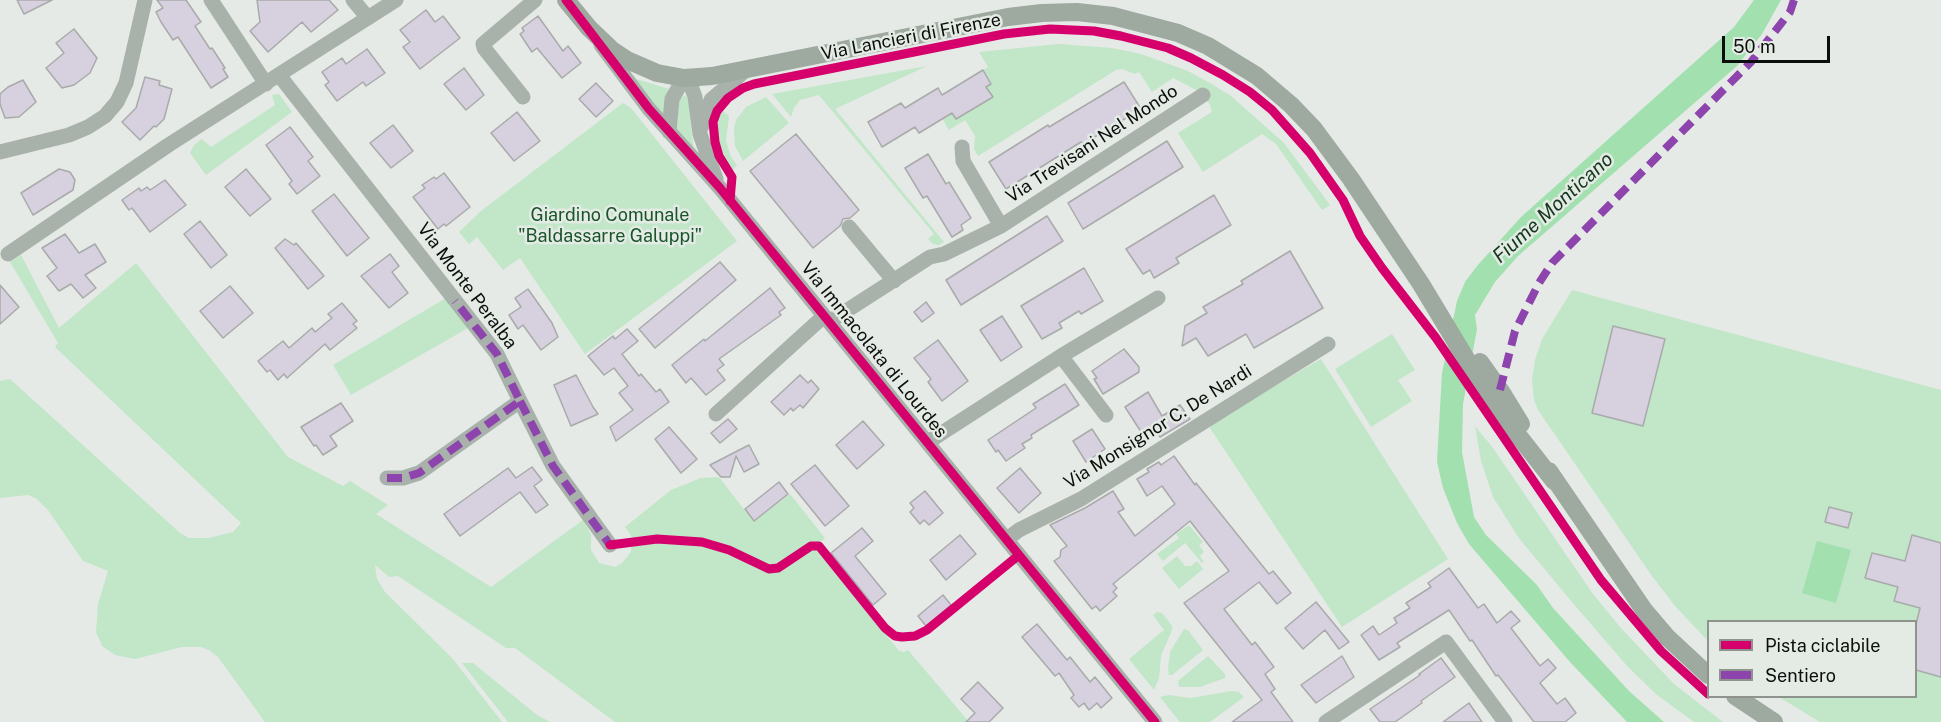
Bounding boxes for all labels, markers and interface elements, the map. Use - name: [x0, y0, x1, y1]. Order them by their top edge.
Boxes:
- street label: Via Lancieri di Firenze: [819, 9, 1003, 65]
- scale bar: [1725, 24, 1833, 62]
- text: 50 m: [1733, 36, 1776, 57]
- street label: Via Trevisani Nel Mondo: [1002, 80, 1182, 208]
- water label: Fiume Monticano: [1488, 148, 1618, 268]
- park label: Giardino Comunale "Baldassarre Galuppi": [518, 204, 702, 246]
- street label: Via Monte Peralba: [413, 219, 521, 353]
- street label: Via Immacolata di Lourdes: [796, 258, 952, 442]
- street label: Via Monsignor C. De Nardi: [1060, 360, 1256, 494]
- legend: [1707, 620, 1917, 698]
- text: Pista ciclabile: [1765, 635, 1880, 656]
- text: Sentiero: [1765, 665, 1836, 686]

